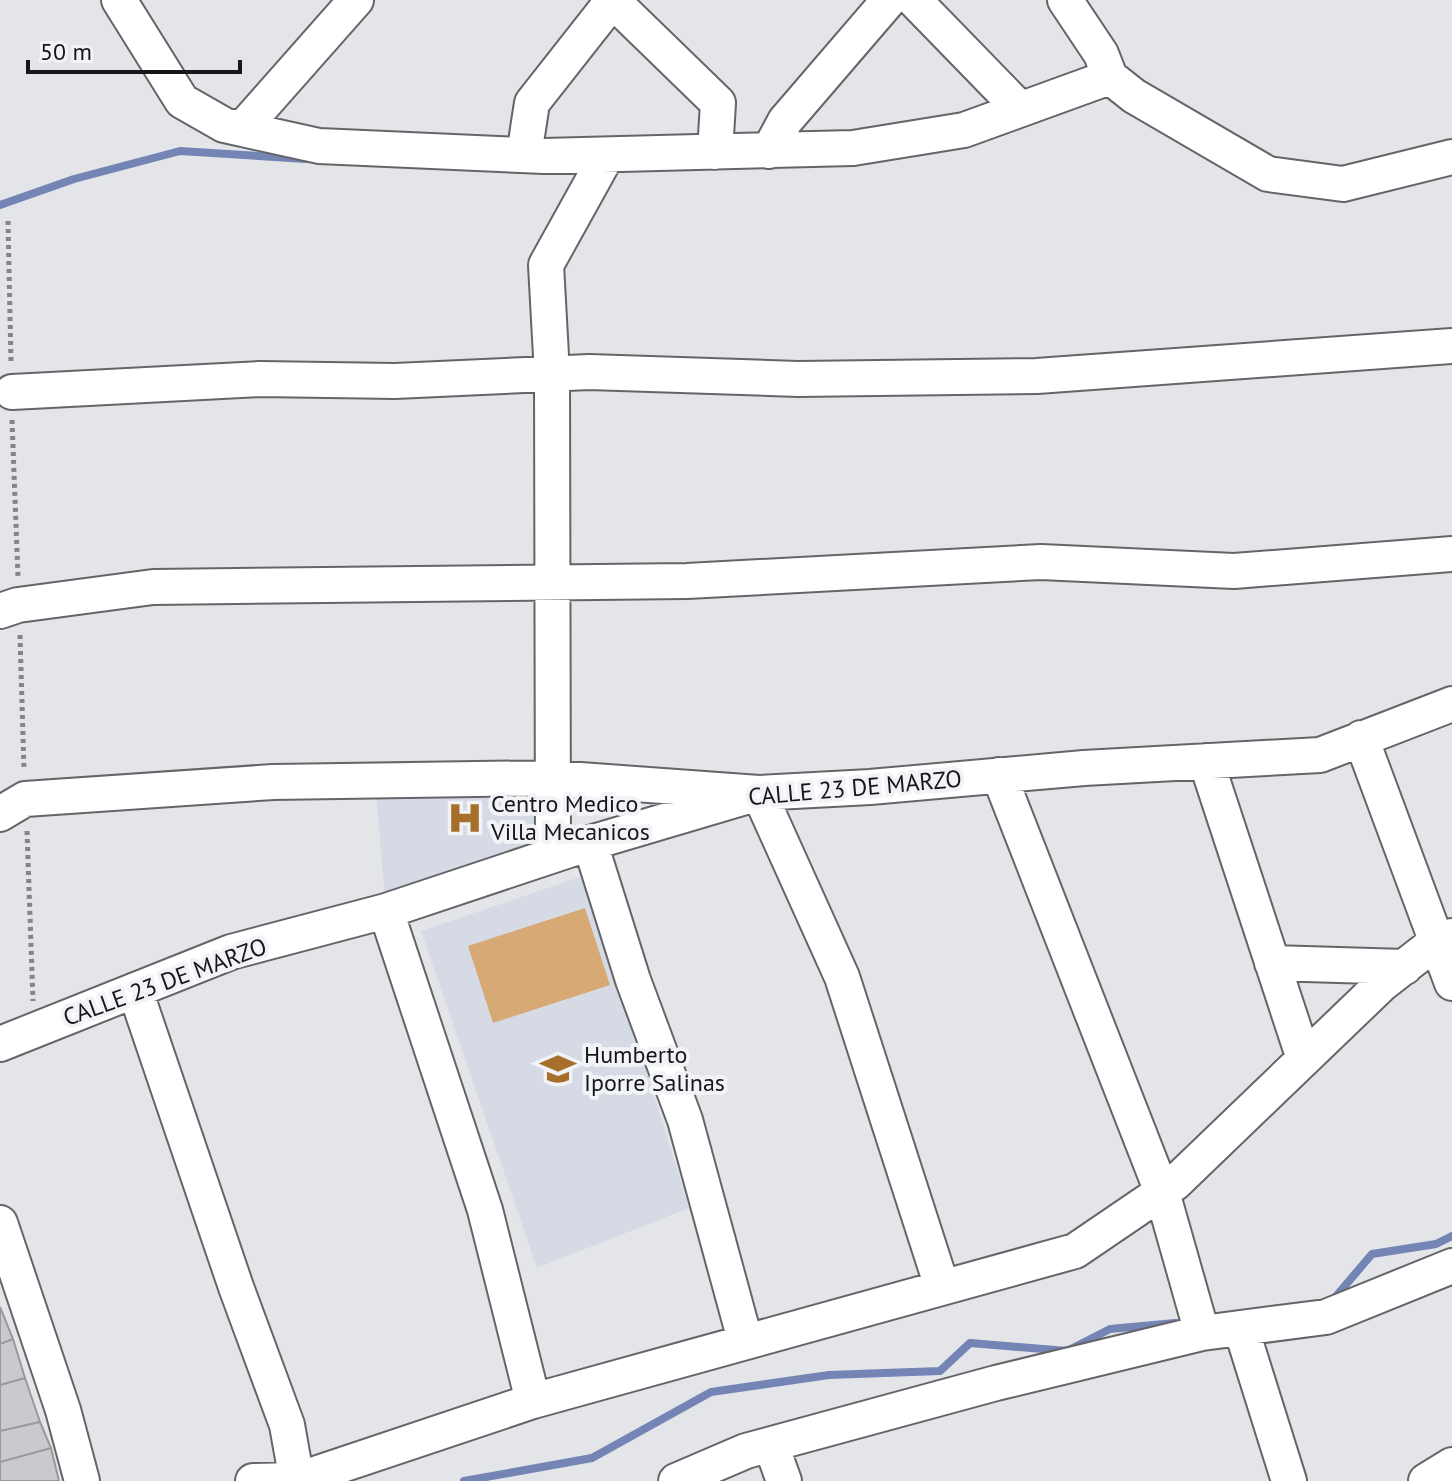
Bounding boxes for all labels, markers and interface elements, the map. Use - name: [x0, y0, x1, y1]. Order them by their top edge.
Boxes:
- scale bar: [28, 24, 240, 74]
- text: 50 m: [40, 36, 92, 67]
- street label: CALLE 23 DE MARZO: [747, 763, 963, 812]
- place label: Centro Medico Villa Mecanicos: [490, 788, 650, 847]
- hospital icon: Centro Medico Villa Mecanicos: [446, 799, 484, 837]
- street label: CALLE 23 DE MARZO: [59, 930, 271, 1033]
- place label: Humberto Iporre Salinas: [584, 1039, 725, 1098]
- school or university icon: Humberto Iporre Salinas: [539, 1050, 577, 1088]

